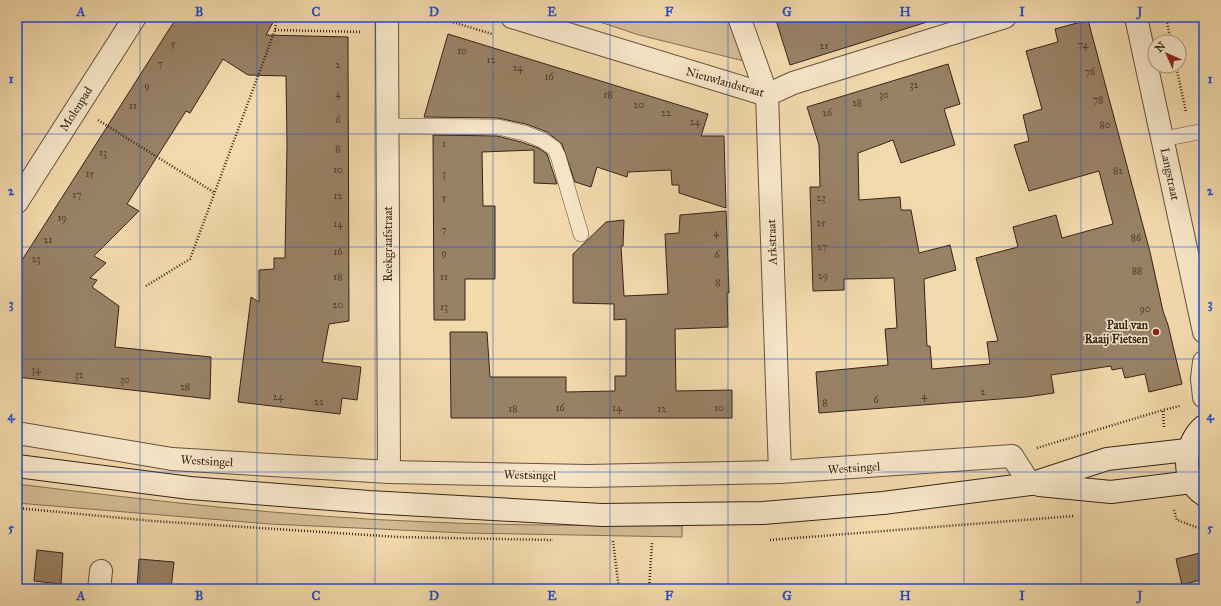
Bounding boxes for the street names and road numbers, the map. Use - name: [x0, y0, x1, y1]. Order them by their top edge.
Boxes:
- street label: Nieuwlandstraat: [684, 64, 767, 100]
- street label: Molenpad: [57, 84, 95, 134]
- street label: Langstraat: [1157, 146, 1183, 203]
- street label: Reekgraafstraat: [381, 205, 396, 282]
- street label: Arkstraat: [764, 218, 780, 266]
- street label: Westsingel: [180, 453, 234, 470]
- street label: Westsingel: [827, 459, 882, 478]
- street label: Westsingel: [504, 468, 557, 483]

